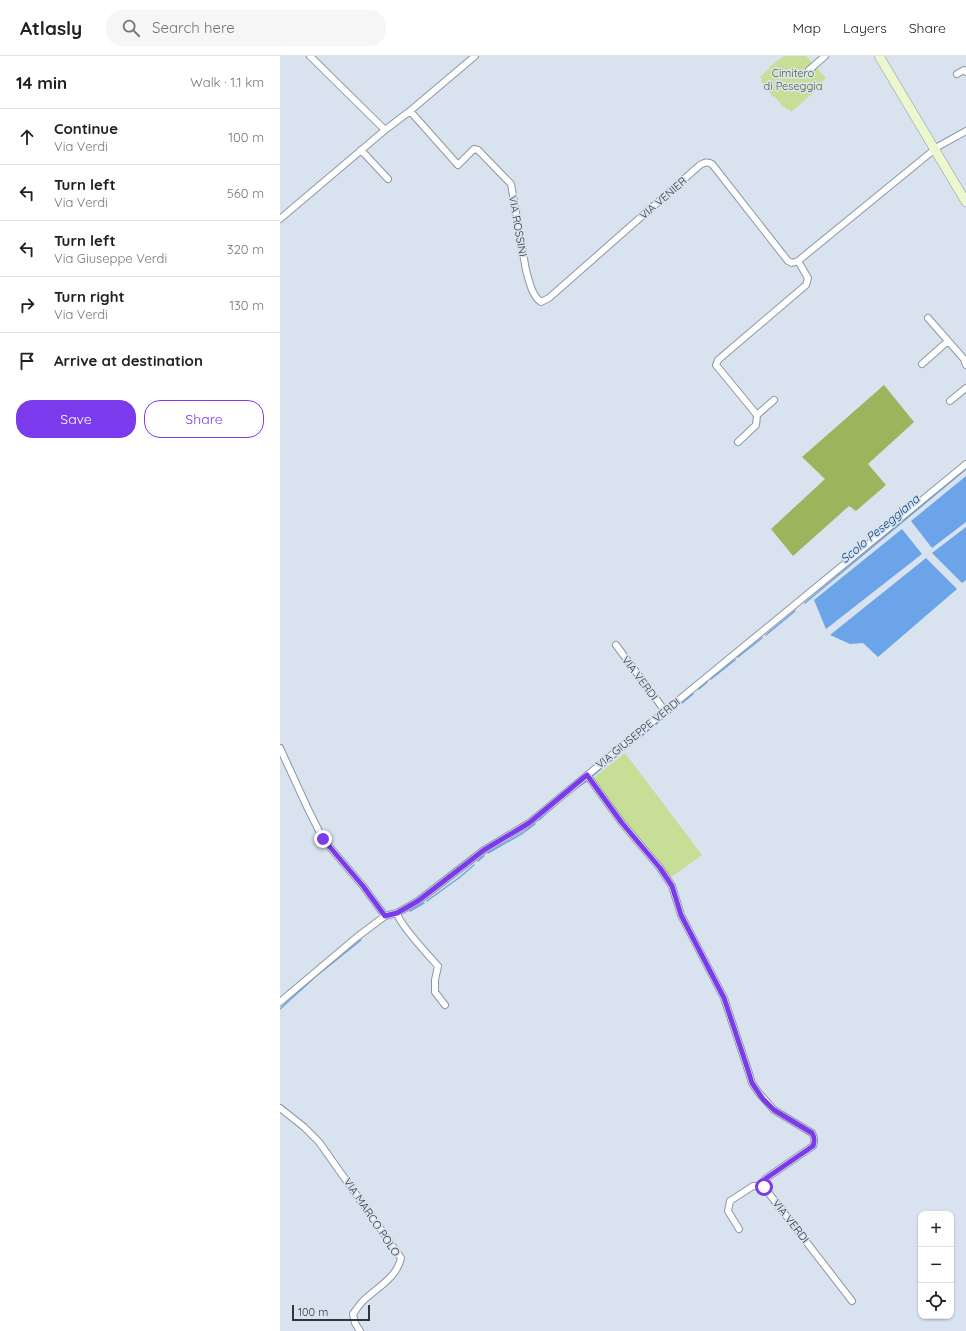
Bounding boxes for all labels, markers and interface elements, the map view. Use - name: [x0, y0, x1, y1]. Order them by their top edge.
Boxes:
- search box: [106, 10, 386, 46]
- text: Atlasly: [20, 16, 82, 40]
- icon: search: [120, 17, 142, 39]
- text: Search here: [152, 18, 235, 37]
- text: Map: [792, 19, 821, 37]
- text: Layers: [843, 19, 887, 37]
- text: Share: [909, 19, 946, 37]
- park label: Cimitero di Peseggia: [764, 66, 822, 93]
- text: 14 min: [16, 72, 67, 93]
- text: Walk · 1.1 km: [190, 74, 264, 90]
- text: Continue: [54, 119, 118, 138]
- icon: ahead: [16, 126, 38, 148]
- text: 100 m: [228, 129, 264, 145]
- text: Via Verdi: [54, 138, 108, 154]
- street label: VIA VENIER: [636, 174, 690, 222]
- text: Turn left: [54, 175, 116, 194]
- icon: left: [16, 182, 38, 204]
- text: 560 m: [227, 185, 264, 201]
- text: Via Verdi: [54, 194, 108, 210]
- street label: VIA ROSSINI: [506, 194, 530, 258]
- text: Turn left: [54, 231, 116, 250]
- icon: left: [16, 238, 38, 260]
- text: 320 m: [227, 241, 264, 257]
- text: Via Giuseppe Verdi: [54, 250, 167, 266]
- text: Turn right: [54, 287, 125, 306]
- icon: right: [16, 294, 38, 316]
- text: 130 m: [229, 297, 264, 313]
- text: Via Verdi: [54, 306, 108, 322]
- icon: arrive: [16, 350, 38, 372]
- text: Arrive at destination: [54, 351, 203, 370]
- button: Save: [16, 400, 136, 438]
- button: Share: [144, 400, 264, 438]
- water label: Scolo Peseggiana: [837, 491, 923, 566]
- street label: VIA VERDI: [619, 653, 661, 703]
- street label: VIA GIUSEPPE VERDI: [593, 695, 683, 771]
- route end: [314, 830, 332, 848]
- street label: VIA MARCO POLO: [341, 1175, 403, 1259]
- route start: [755, 1178, 773, 1196]
- street label: VIA VERDI: [770, 1196, 812, 1246]
- map controls: [918, 1211, 954, 1319]
- button: +: [918, 1211, 954, 1247]
- button: −: [918, 1247, 954, 1283]
- button: locate: [918, 1283, 954, 1319]
- scale bar: [292, 1303, 370, 1322]
- text: 100 m: [298, 1305, 328, 1319]

